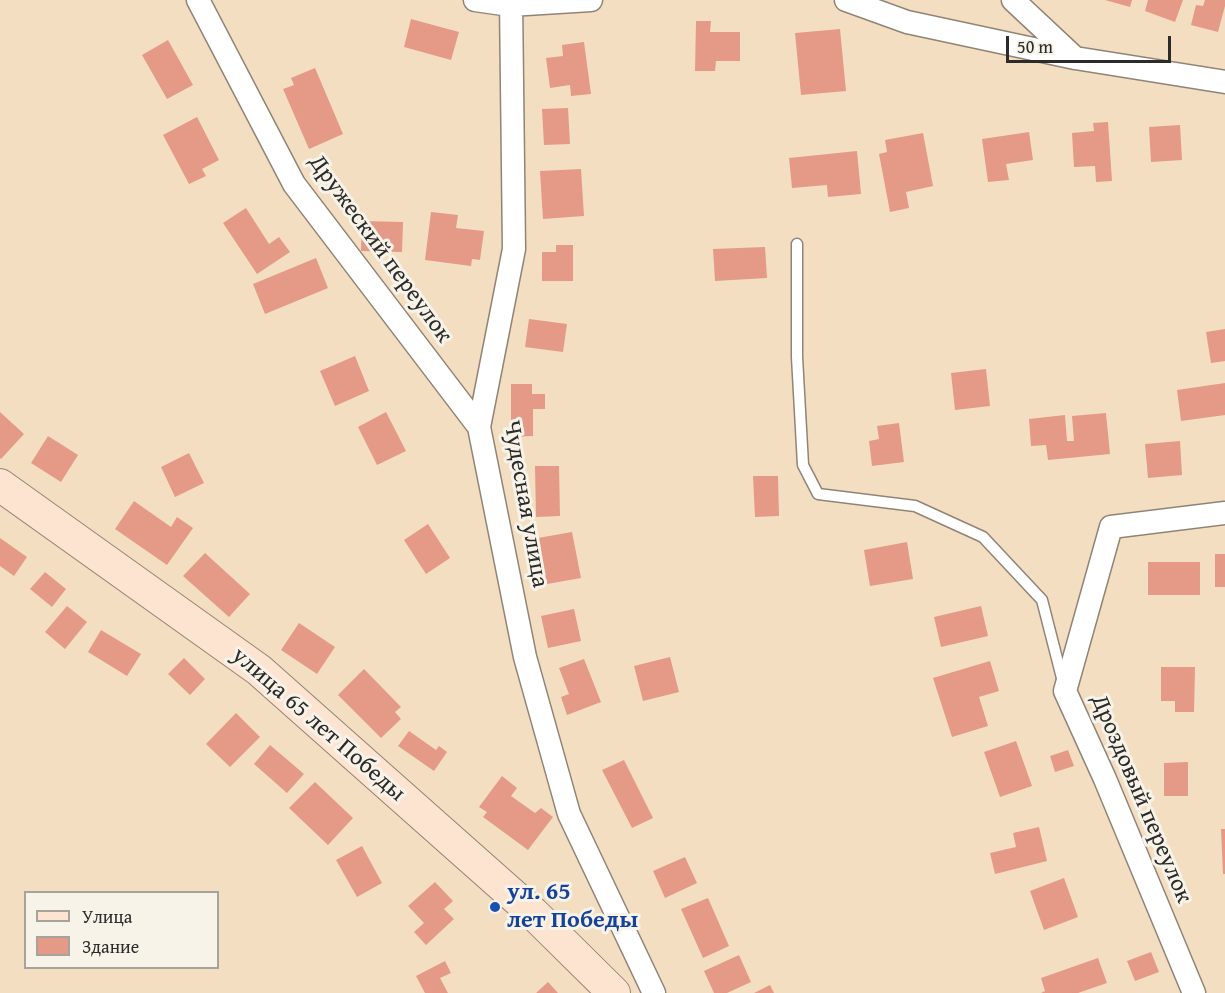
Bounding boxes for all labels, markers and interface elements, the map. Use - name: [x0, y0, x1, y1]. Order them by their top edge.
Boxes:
- scale bar: [1009, 24, 1174, 62]
- text: 50 m: [1017, 33, 1053, 60]
- street label: Дружеский переулок: [302, 149, 458, 349]
- street label: Чудесная улица: [496, 418, 554, 590]
- street label: улица 65 лет Победы: [225, 642, 411, 808]
- street label: Дроздовый переулок: [1084, 690, 1198, 908]
- place label: ул. 65 лет Победы: [507, 879, 638, 935]
- legend: [24, 891, 219, 969]
- marker: ул. 65 лет Победы: [488, 900, 502, 914]
- text: Улица: [82, 903, 132, 930]
- text: Здание: [82, 933, 139, 960]

